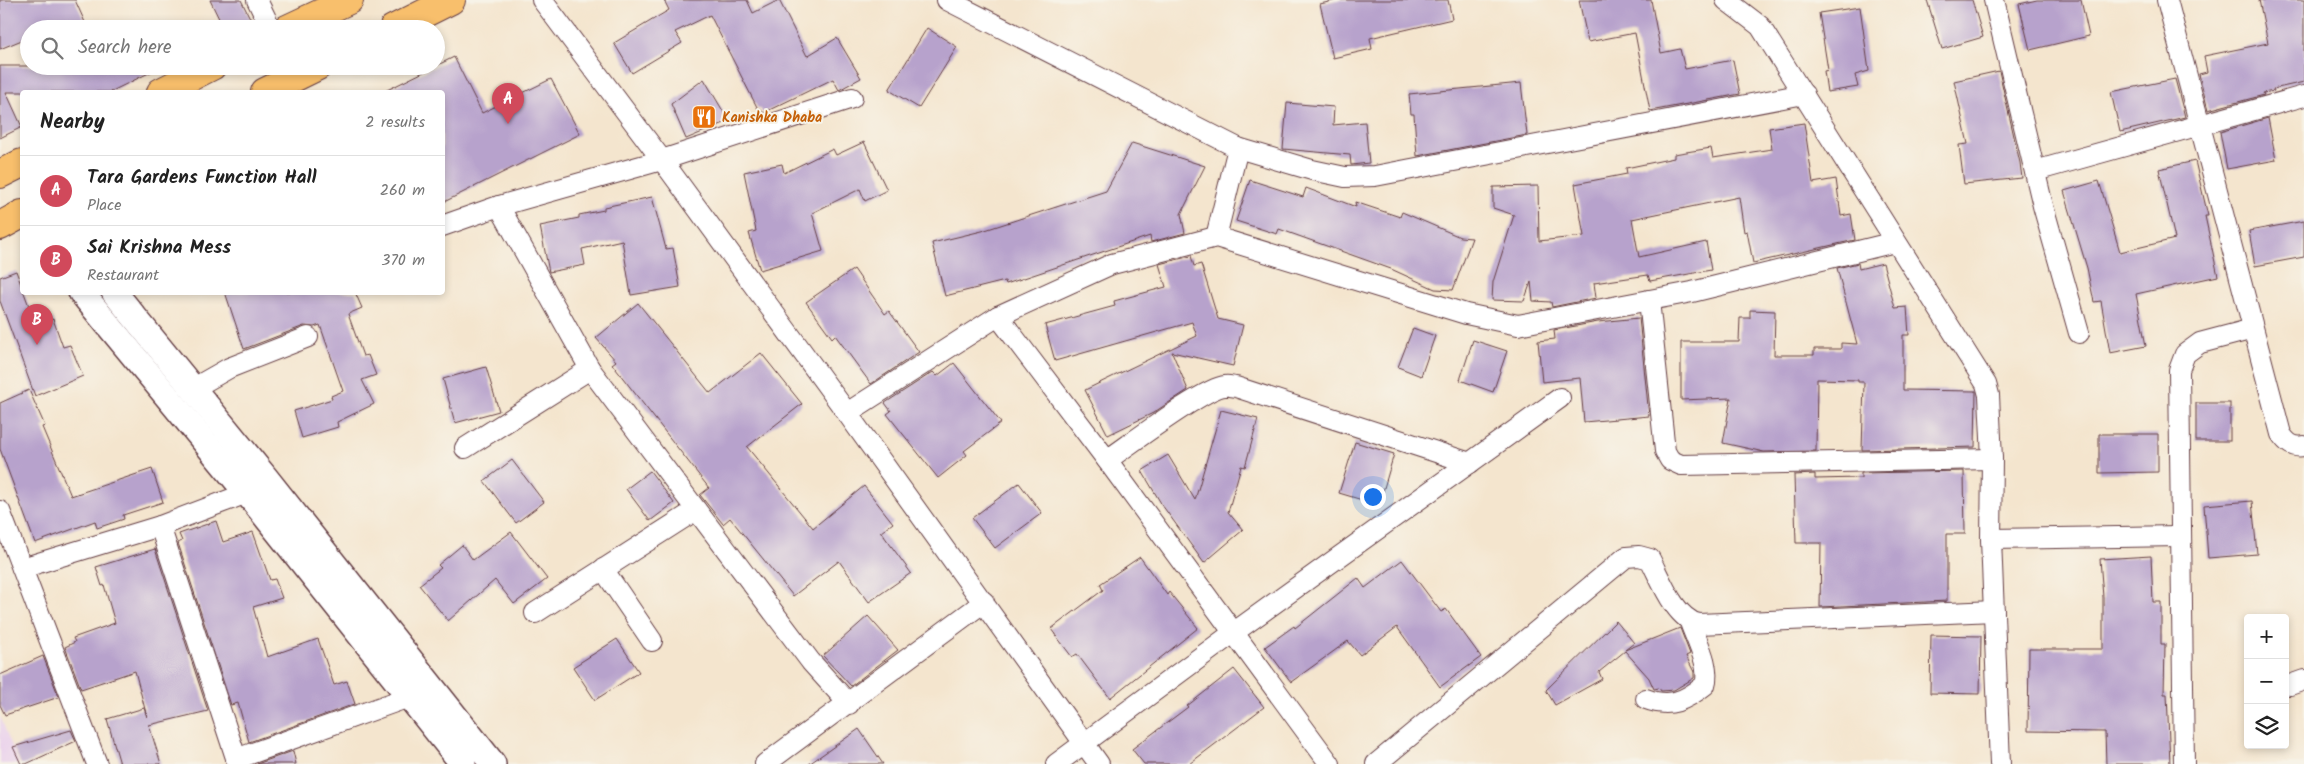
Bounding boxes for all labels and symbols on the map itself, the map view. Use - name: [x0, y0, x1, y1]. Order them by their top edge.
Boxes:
- pin: A: [492, 83, 524, 124]
- restaurant icon: Kanishka Dhaba: [691, 104, 717, 130]
- place label: Kanishka Dhaba: [722, 107, 822, 129]
- pin: B: [21, 304, 53, 345]
- your location: [1360, 484, 1386, 510]

